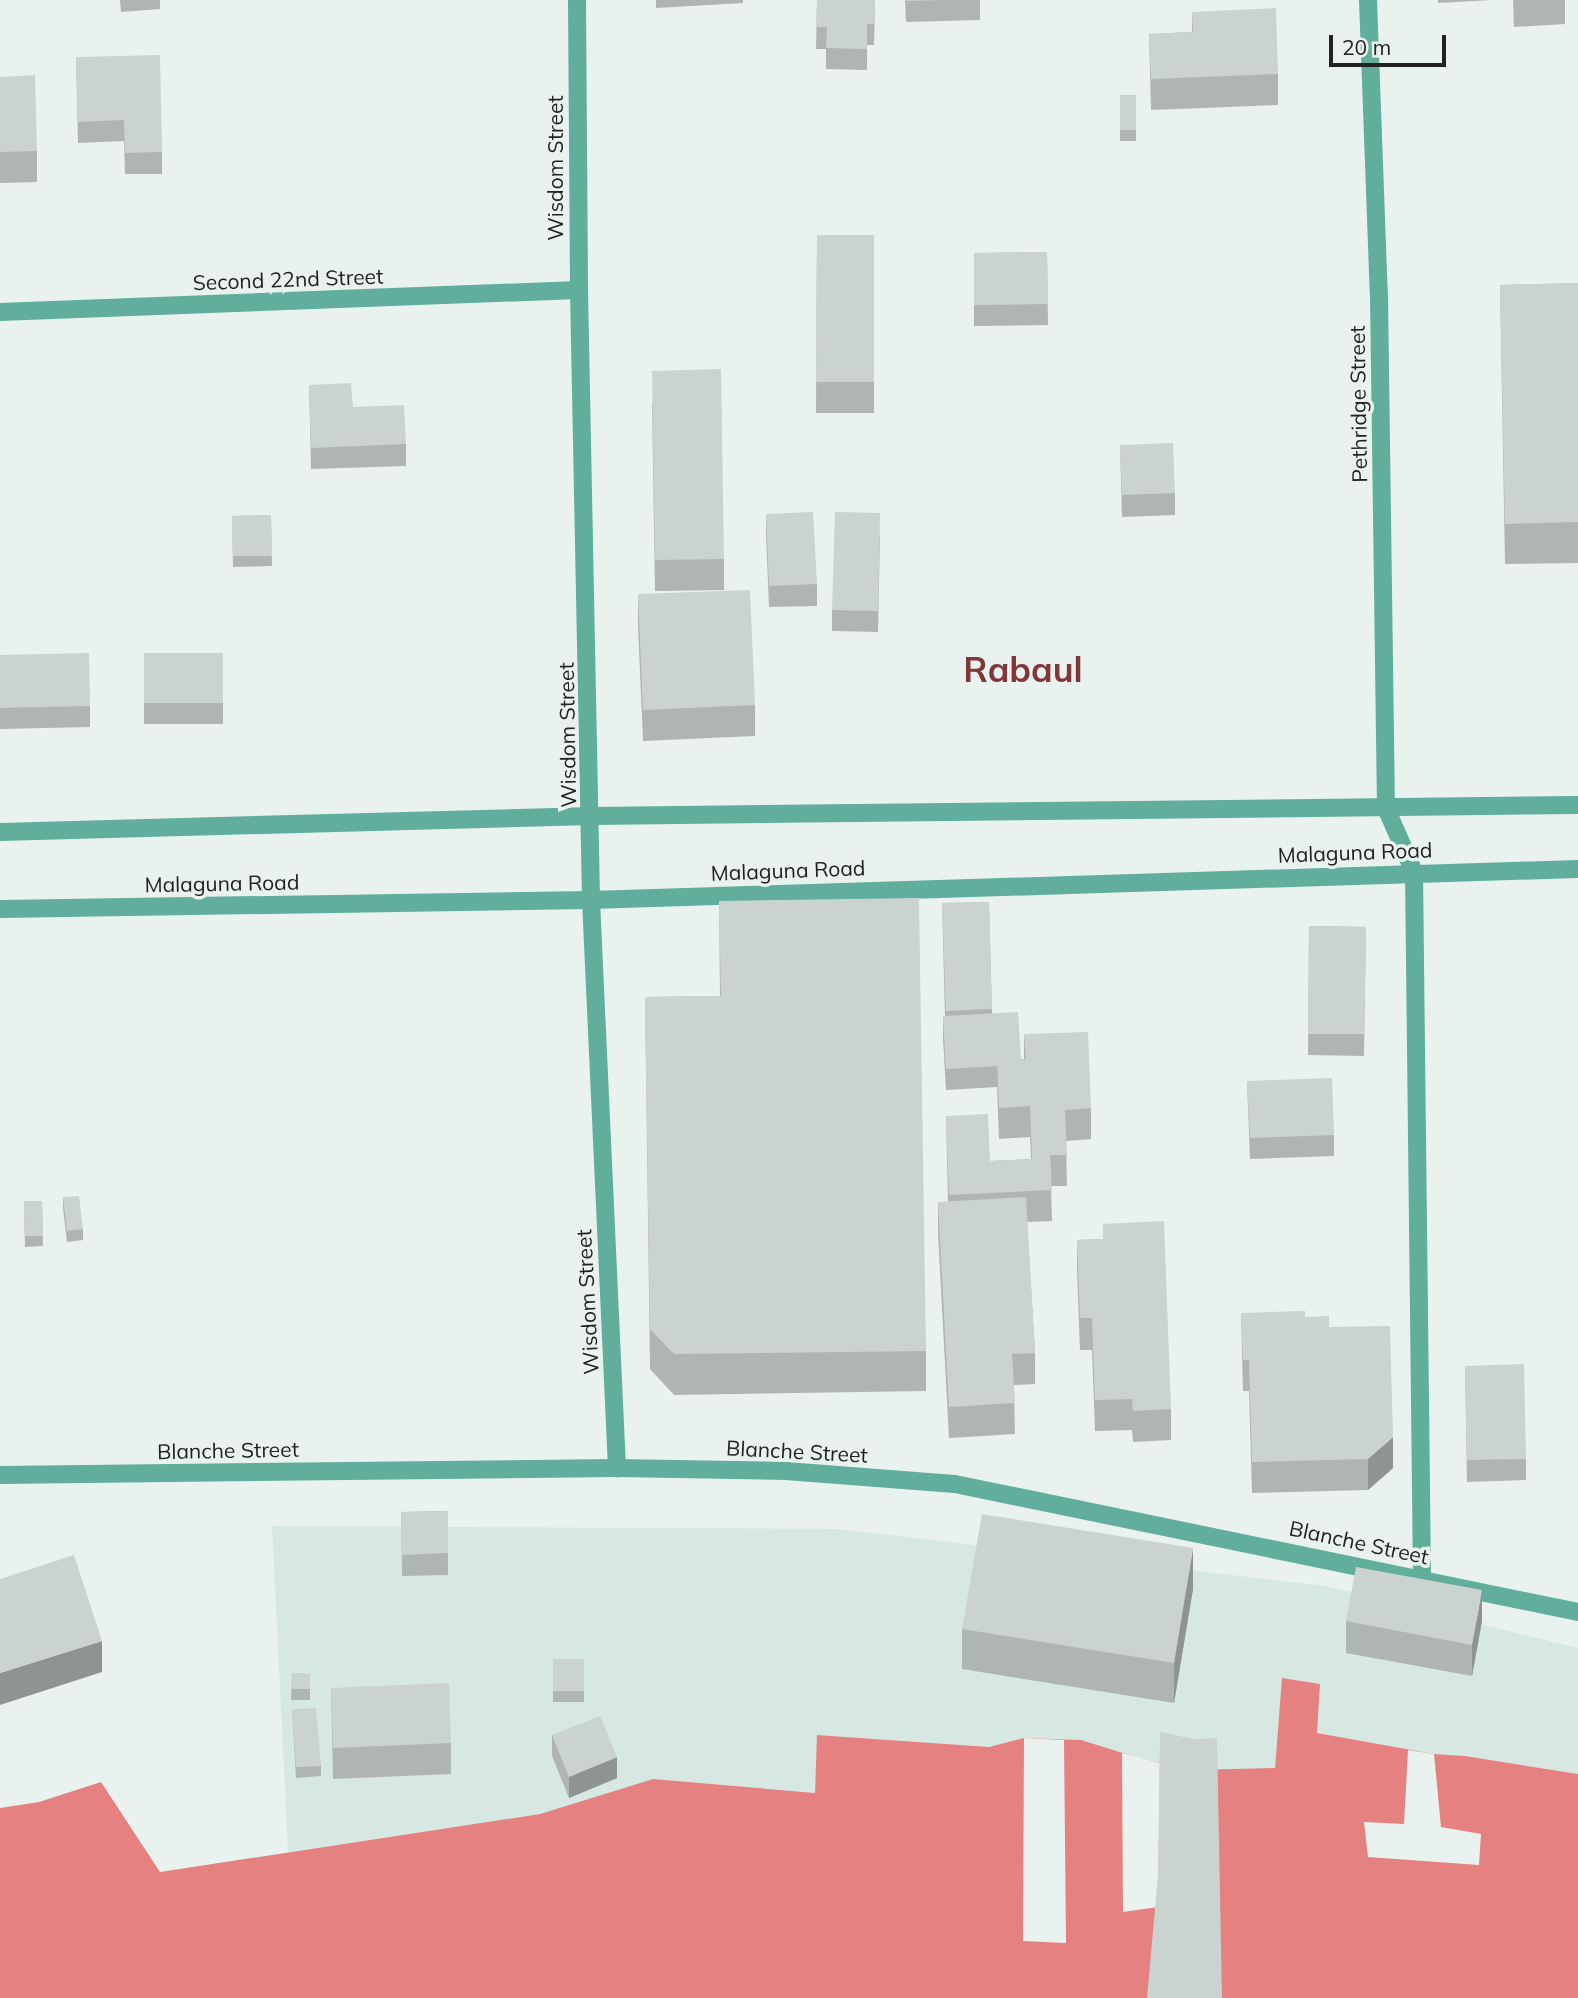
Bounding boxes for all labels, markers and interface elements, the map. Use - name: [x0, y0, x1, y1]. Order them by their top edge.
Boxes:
- scale bar: [1333, 21, 1450, 65]
- text: 20 m: [1342, 34, 1391, 60]
- street label: Wisdom Street: [542, 95, 568, 241]
- street label: Second 22nd Street: [192, 263, 384, 295]
- street label: Pethridge Street: [1344, 325, 1372, 483]
- district label: Rabaul: [963, 648, 1083, 690]
- street label: Wisdom Street: [553, 662, 581, 808]
- street label: Malaguna Road: [1277, 837, 1433, 867]
- street label: Malaguna Road: [710, 855, 866, 885]
- street label: Malaguna Road: [144, 869, 300, 897]
- street label: Wisdom Street: [571, 1229, 603, 1375]
- street label: Blanche Street: [726, 1435, 868, 1467]
- street label: Blanche Street: [157, 1436, 299, 1464]
- street label: Blanche Street: [1287, 1515, 1431, 1569]

